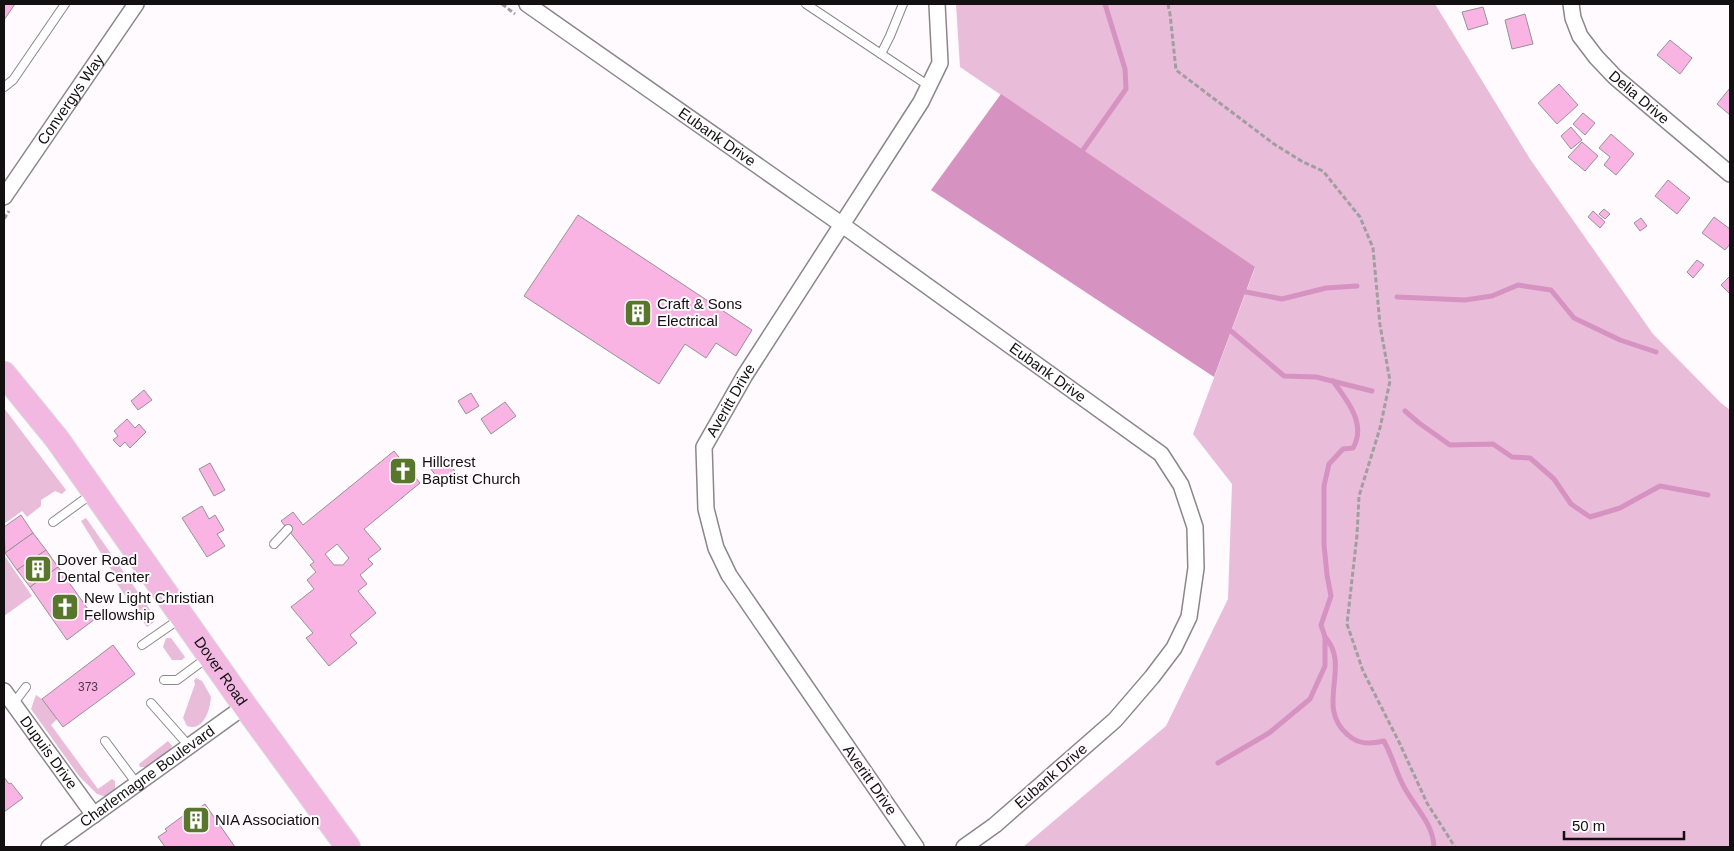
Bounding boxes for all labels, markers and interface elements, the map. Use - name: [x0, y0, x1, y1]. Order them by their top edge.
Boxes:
- street label: Convergys Way: [33, 51, 107, 148]
- street label: Delia Drive: [1606, 67, 1673, 127]
- street label: Eubank Drive: [676, 104, 759, 170]
- place label: Craft & Sons Electrical: [657, 295, 742, 329]
- building icon: Craft & Sons Electrical: [623, 298, 653, 328]
- street label: Eubank Drive: [1006, 339, 1090, 405]
- street label: Averitt Drive: [703, 360, 758, 440]
- place label: Hillcrest Baptist Church: [422, 453, 520, 487]
- church icon: Hillcrest Baptist Church: [388, 456, 418, 486]
- place label: Dover Road Dental Center: [57, 551, 150, 585]
- building icon: Dover Road Dental Center: [23, 554, 53, 584]
- place label: New Light Christian Fellowship: [84, 589, 214, 623]
- church icon: New Light Christian Fellowship: [50, 592, 80, 622]
- street label: Dover Road: [191, 633, 251, 709]
- house number: 373: [78, 680, 98, 694]
- street label: Dupuis Drive: [17, 712, 81, 792]
- street label: Charlemagne Boulevard: [76, 722, 218, 830]
- street label: Eubank Drive: [1011, 740, 1090, 812]
- street label: Averitt Drive: [840, 741, 901, 818]
- building icon: NIA Association: [181, 805, 211, 835]
- scale bar: [1564, 808, 1684, 840]
- place label: NIA Association: [215, 811, 319, 828]
- text: 50 m: [1572, 817, 1605, 834]

